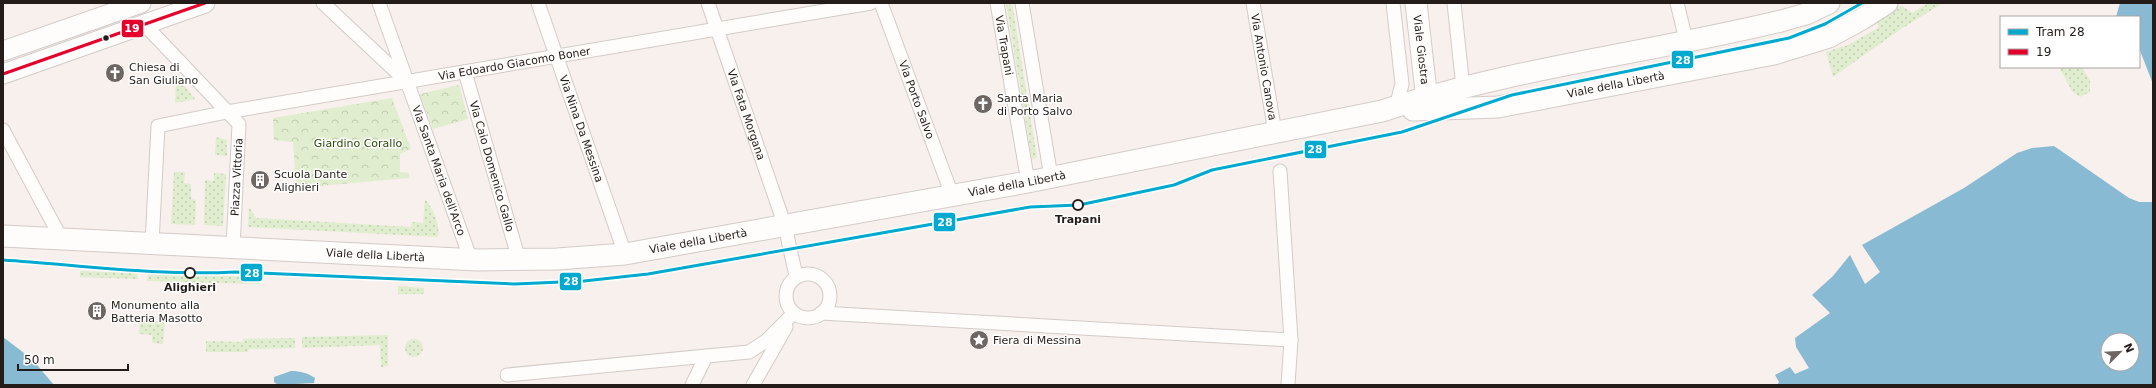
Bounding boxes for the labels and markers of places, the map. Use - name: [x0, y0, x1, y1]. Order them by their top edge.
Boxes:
- unlabelled marker: [101, 33, 111, 43]
- place label: Chiesa di San Giuliano: [129, 61, 199, 87]
- church icon: Chiesa di San Giuliano: [104, 62, 126, 84]
- place label: Santa Maria di Porto Salvo: [997, 92, 1073, 118]
- church icon: Santa Maria di Porto Salvo: [972, 93, 994, 115]
- place label: Scuola Dante Alighieri: [274, 168, 348, 194]
- building icon: Scuola Dante Alighieri: [249, 169, 271, 191]
- marker: Trapani: [1072, 199, 1084, 211]
- place label: Trapani: [1055, 213, 1101, 226]
- marker: Alighieri: [184, 267, 196, 279]
- place label: Alighieri: [164, 281, 216, 294]
- place label: Monumento alla Batteria Masotto: [111, 299, 203, 325]
- building icon: Monumento alla Batteria Masotto: [86, 300, 108, 322]
- place icon: Fiera di Messina: [968, 329, 990, 351]
- place label: Fiera di Messina: [993, 334, 1081, 347]

